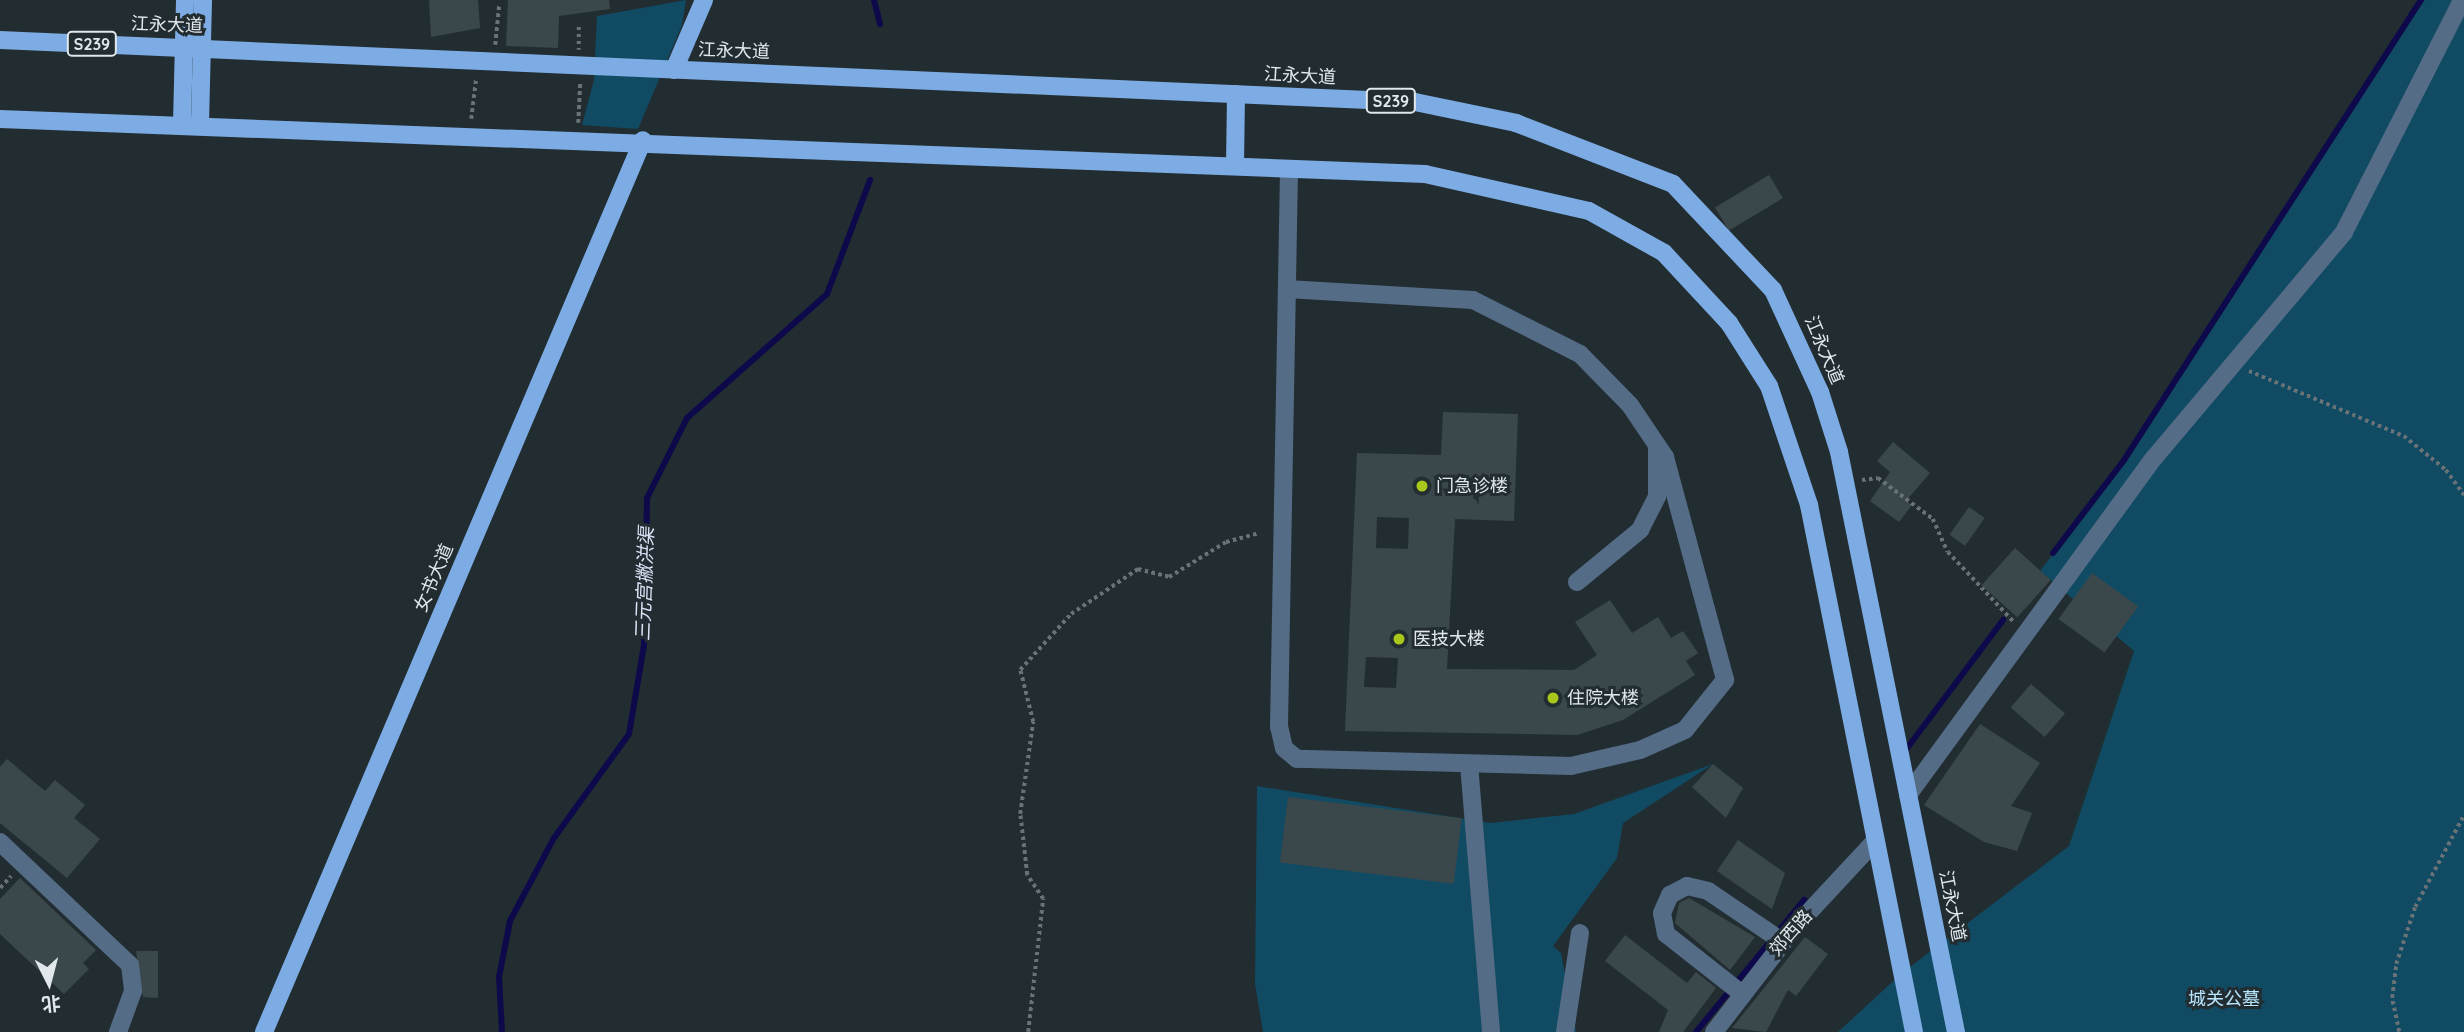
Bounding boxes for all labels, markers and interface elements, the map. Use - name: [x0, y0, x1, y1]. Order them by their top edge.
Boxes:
- street label: 江永大道: [131, 13, 203, 37]
- road number: S239: [66, 32, 118, 56]
- street label: 江永大道: [698, 39, 770, 63]
- street label: 江永大道: [1263, 63, 1337, 89]
- road number: S239: [1365, 88, 1417, 114]
- street label: 江永大道: [1800, 313, 1848, 387]
- place label: 门急诊楼: [1436, 475, 1508, 497]
- marker: 门急诊楼: [1414, 478, 1430, 494]
- water label: 三元宫撇洪渠: [632, 527, 658, 641]
- street label: 女书大道: [410, 541, 458, 615]
- place label: 医技大楼: [1413, 628, 1485, 650]
- marker: 医技大楼: [1391, 631, 1407, 647]
- place label: 住院大楼: [1567, 687, 1639, 709]
- marker: 住院大楼: [1545, 690, 1561, 706]
- street label: 江永大道: [1935, 869, 1969, 943]
- street label: 郊西路: [1765, 906, 1817, 960]
- north arrow: [14, 948, 84, 1018]
- park label: 城关公墓: [2188, 988, 2260, 1010]
- text: 北: [40, 991, 62, 1017]

